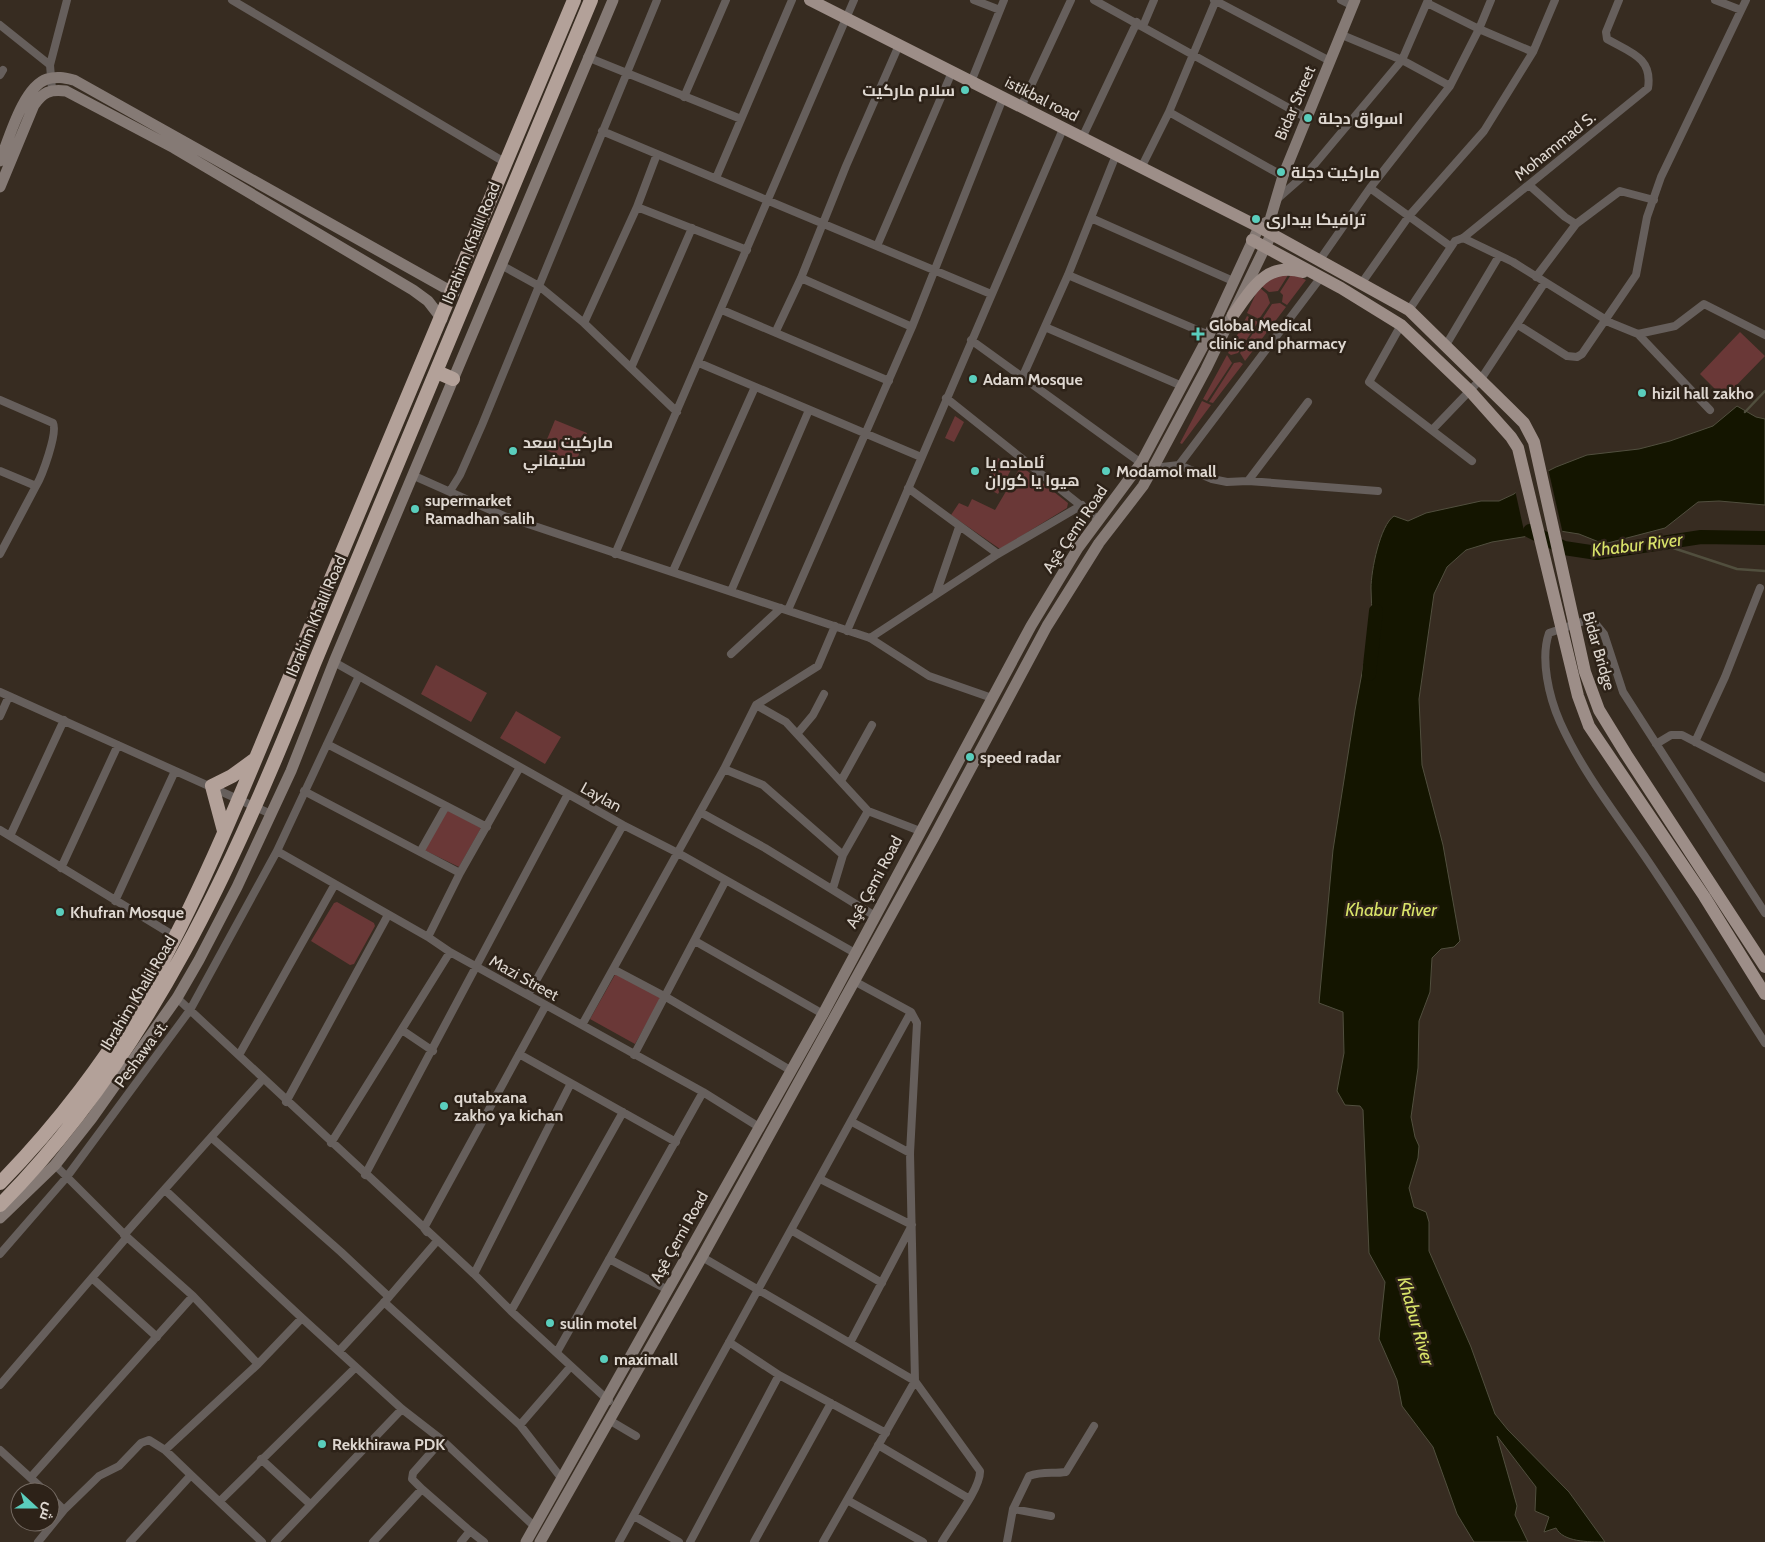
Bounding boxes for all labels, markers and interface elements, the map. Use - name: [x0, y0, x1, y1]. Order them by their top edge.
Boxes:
- street label: Bidar Street: [1271, 62, 1319, 143]
- street label: istikbal road: [1002, 72, 1082, 126]
- place label: سلام ماركيت: [862, 81, 955, 102]
- marker: سلام ماركيت: [959, 84, 971, 96]
- street label: Mohammad S.: [1511, 108, 1599, 184]
- place label: اسواق دجلة: [1318, 109, 1403, 128]
- marker: اسواق دجلة: [1302, 112, 1314, 124]
- place label: ماركيت دجلة: [1291, 163, 1380, 182]
- marker: ماركيت دجلة: [1275, 166, 1287, 178]
- street label: Ibrahim Khalil Road: [438, 179, 504, 307]
- place label: ترافيكا بيدارى: [1266, 210, 1367, 229]
- marker: ترافيكا بيدارى: [1250, 213, 1262, 225]
- place label: Global Medical clinic and pharmacy: [1209, 316, 1347, 353]
- marker: Global Medical clinic and pharmacy: [1191, 327, 1205, 341]
- place label: Adam Mosque: [983, 370, 1083, 389]
- marker: Adam Mosque: [967, 373, 979, 385]
- place label: hizil hall zakho: [1652, 384, 1754, 403]
- marker: hizil hall zakho: [1636, 387, 1648, 399]
- place label: ماركيت سعد سليفاني: [523, 433, 613, 473]
- marker: ماركيت سعد سليفاني: [507, 445, 519, 457]
- place label: ئاماده یا هیوا یا کوران: [985, 453, 1080, 490]
- place label: Modamol mall: [1116, 462, 1216, 481]
- marker: ئاماده یا هیوا یا کوران: [969, 465, 981, 477]
- marker: Modamol mall: [1100, 465, 1112, 477]
- street label: Aşê Çemi Road: [1039, 481, 1111, 577]
- place label: supermarket Ramadhan salih: [425, 491, 535, 528]
- marker: supermarket Ramadhan salih: [409, 503, 421, 515]
- water label: Khabur River: [1590, 528, 1685, 562]
- street label: Ibrahim Khalil Road: [282, 553, 350, 679]
- street label: Bidar Bridge: [1579, 609, 1619, 693]
- place label: speed radar: [980, 748, 1061, 767]
- marker: speed radar: [964, 751, 976, 763]
- street label: Laylan: [577, 778, 625, 816]
- street label: Aşê Çemi Road: [842, 833, 906, 931]
- water label: Khabur River: [1345, 899, 1438, 921]
- place label: Khufran Mosque: [70, 903, 184, 922]
- marker: Khufran Mosque: [54, 906, 66, 918]
- street label: Ibrahim Khalil Road: [96, 932, 180, 1054]
- street label: Mazi Street: [486, 951, 562, 1005]
- street label: Peshawa st.: [110, 1017, 172, 1091]
- place label: qutabxana zakho ya kichan: [454, 1088, 563, 1125]
- marker: qutabxana zakho ya kichan: [438, 1100, 450, 1112]
- street label: Aşê Çemi Road: [646, 1188, 712, 1286]
- water label: Khabur River: [1393, 1274, 1440, 1369]
- place label: sulin motel: [560, 1314, 637, 1333]
- marker: sulin motel: [544, 1317, 556, 1329]
- place label: maximall: [614, 1350, 678, 1369]
- marker: maximall: [598, 1353, 610, 1365]
- place label: Rekkhirawa PDK: [332, 1435, 445, 1454]
- marker: Rekkhirawa PDK: [316, 1438, 328, 1450]
- north arrow: [10, 1482, 60, 1532]
- text: ش: [36, 1500, 59, 1523]

